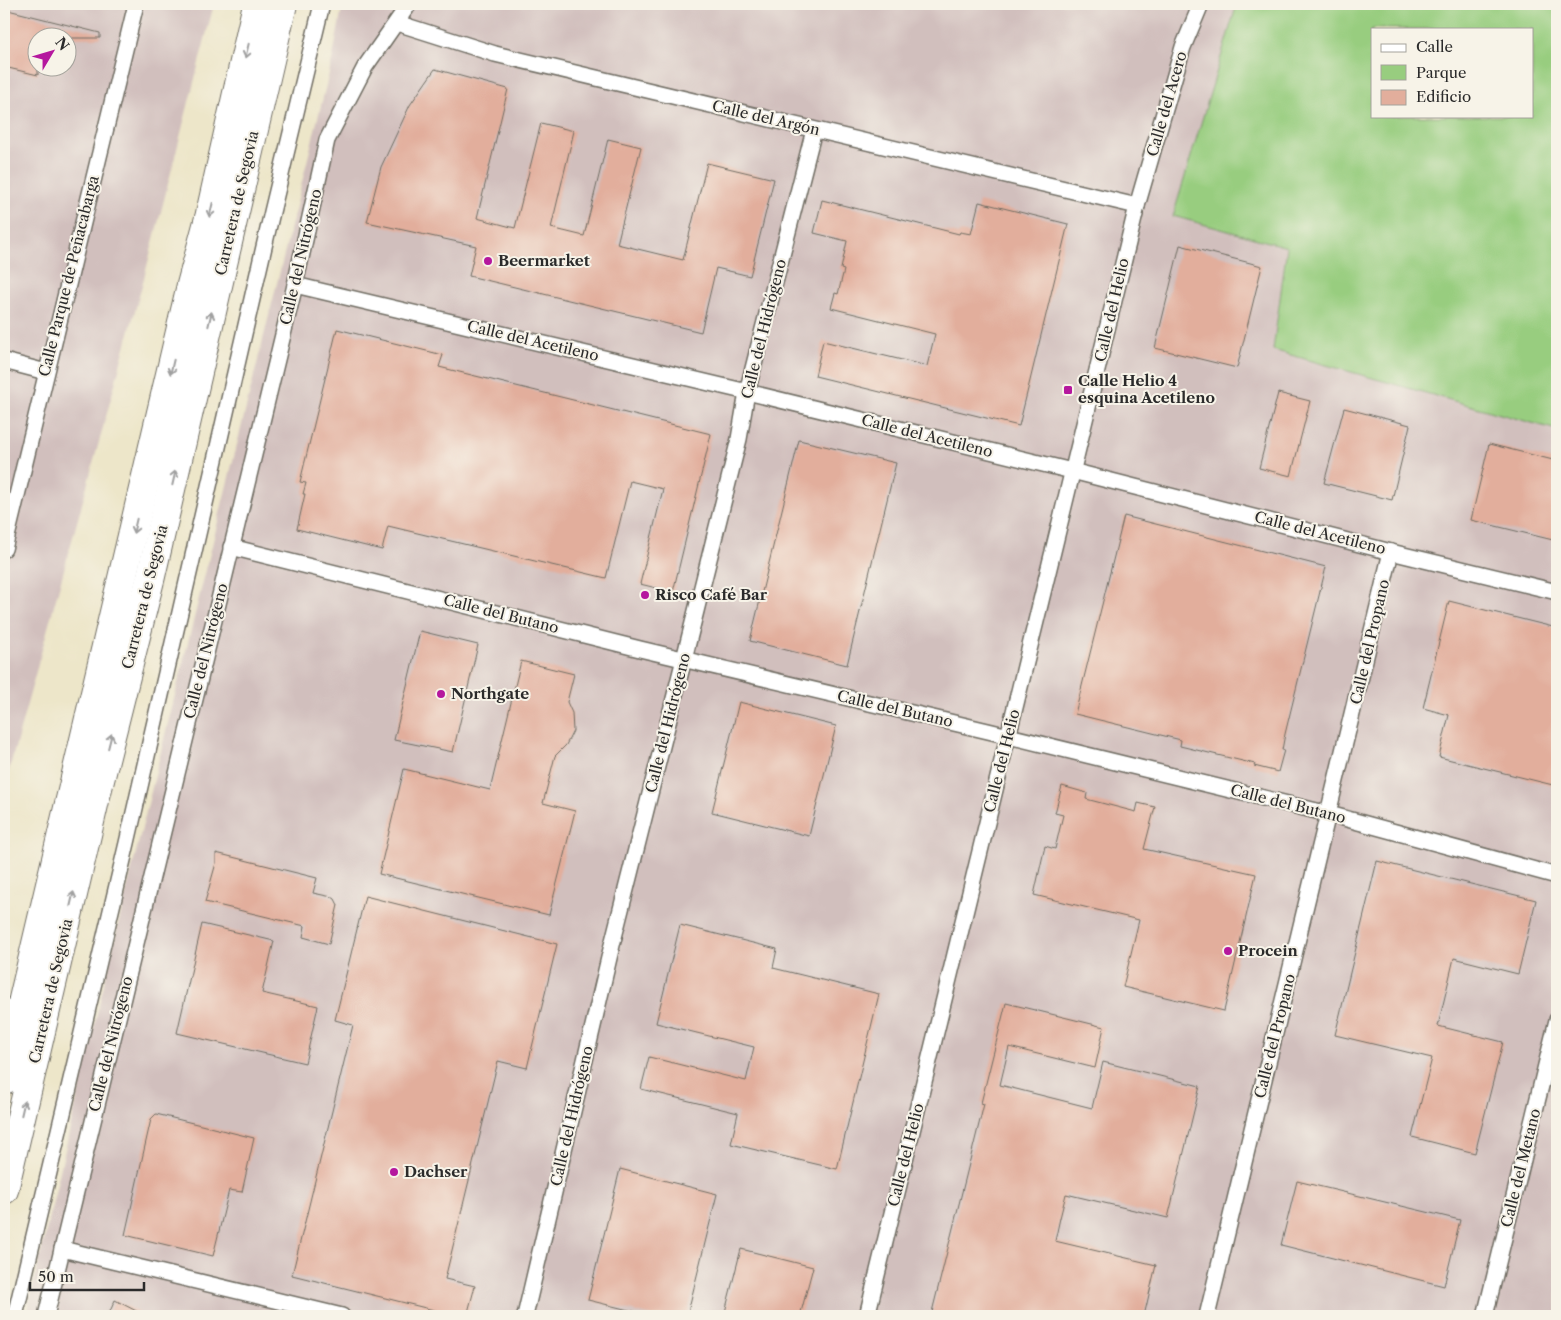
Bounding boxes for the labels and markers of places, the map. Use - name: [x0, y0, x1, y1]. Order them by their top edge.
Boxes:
- place label: Beermarket: [498, 251, 590, 270]
- marker: Beermarket: [482, 255, 494, 267]
- place label: Calle Helio 4 esquina Acetileno: [1078, 371, 1215, 407]
- marker: Calle Helio 4 esquina Acetileno: [1062, 384, 1074, 396]
- place label: Risco Café Bar: [655, 585, 768, 604]
- marker: Risco Café Bar: [639, 589, 651, 601]
- place label: Northgate: [451, 684, 529, 703]
- marker: Northgate: [435, 688, 447, 700]
- place label: Procein: [1238, 941, 1299, 960]
- marker: Procein: [1222, 945, 1234, 957]
- place label: Dachser: [404, 1162, 468, 1181]
- marker: Dachser: [388, 1166, 400, 1178]

